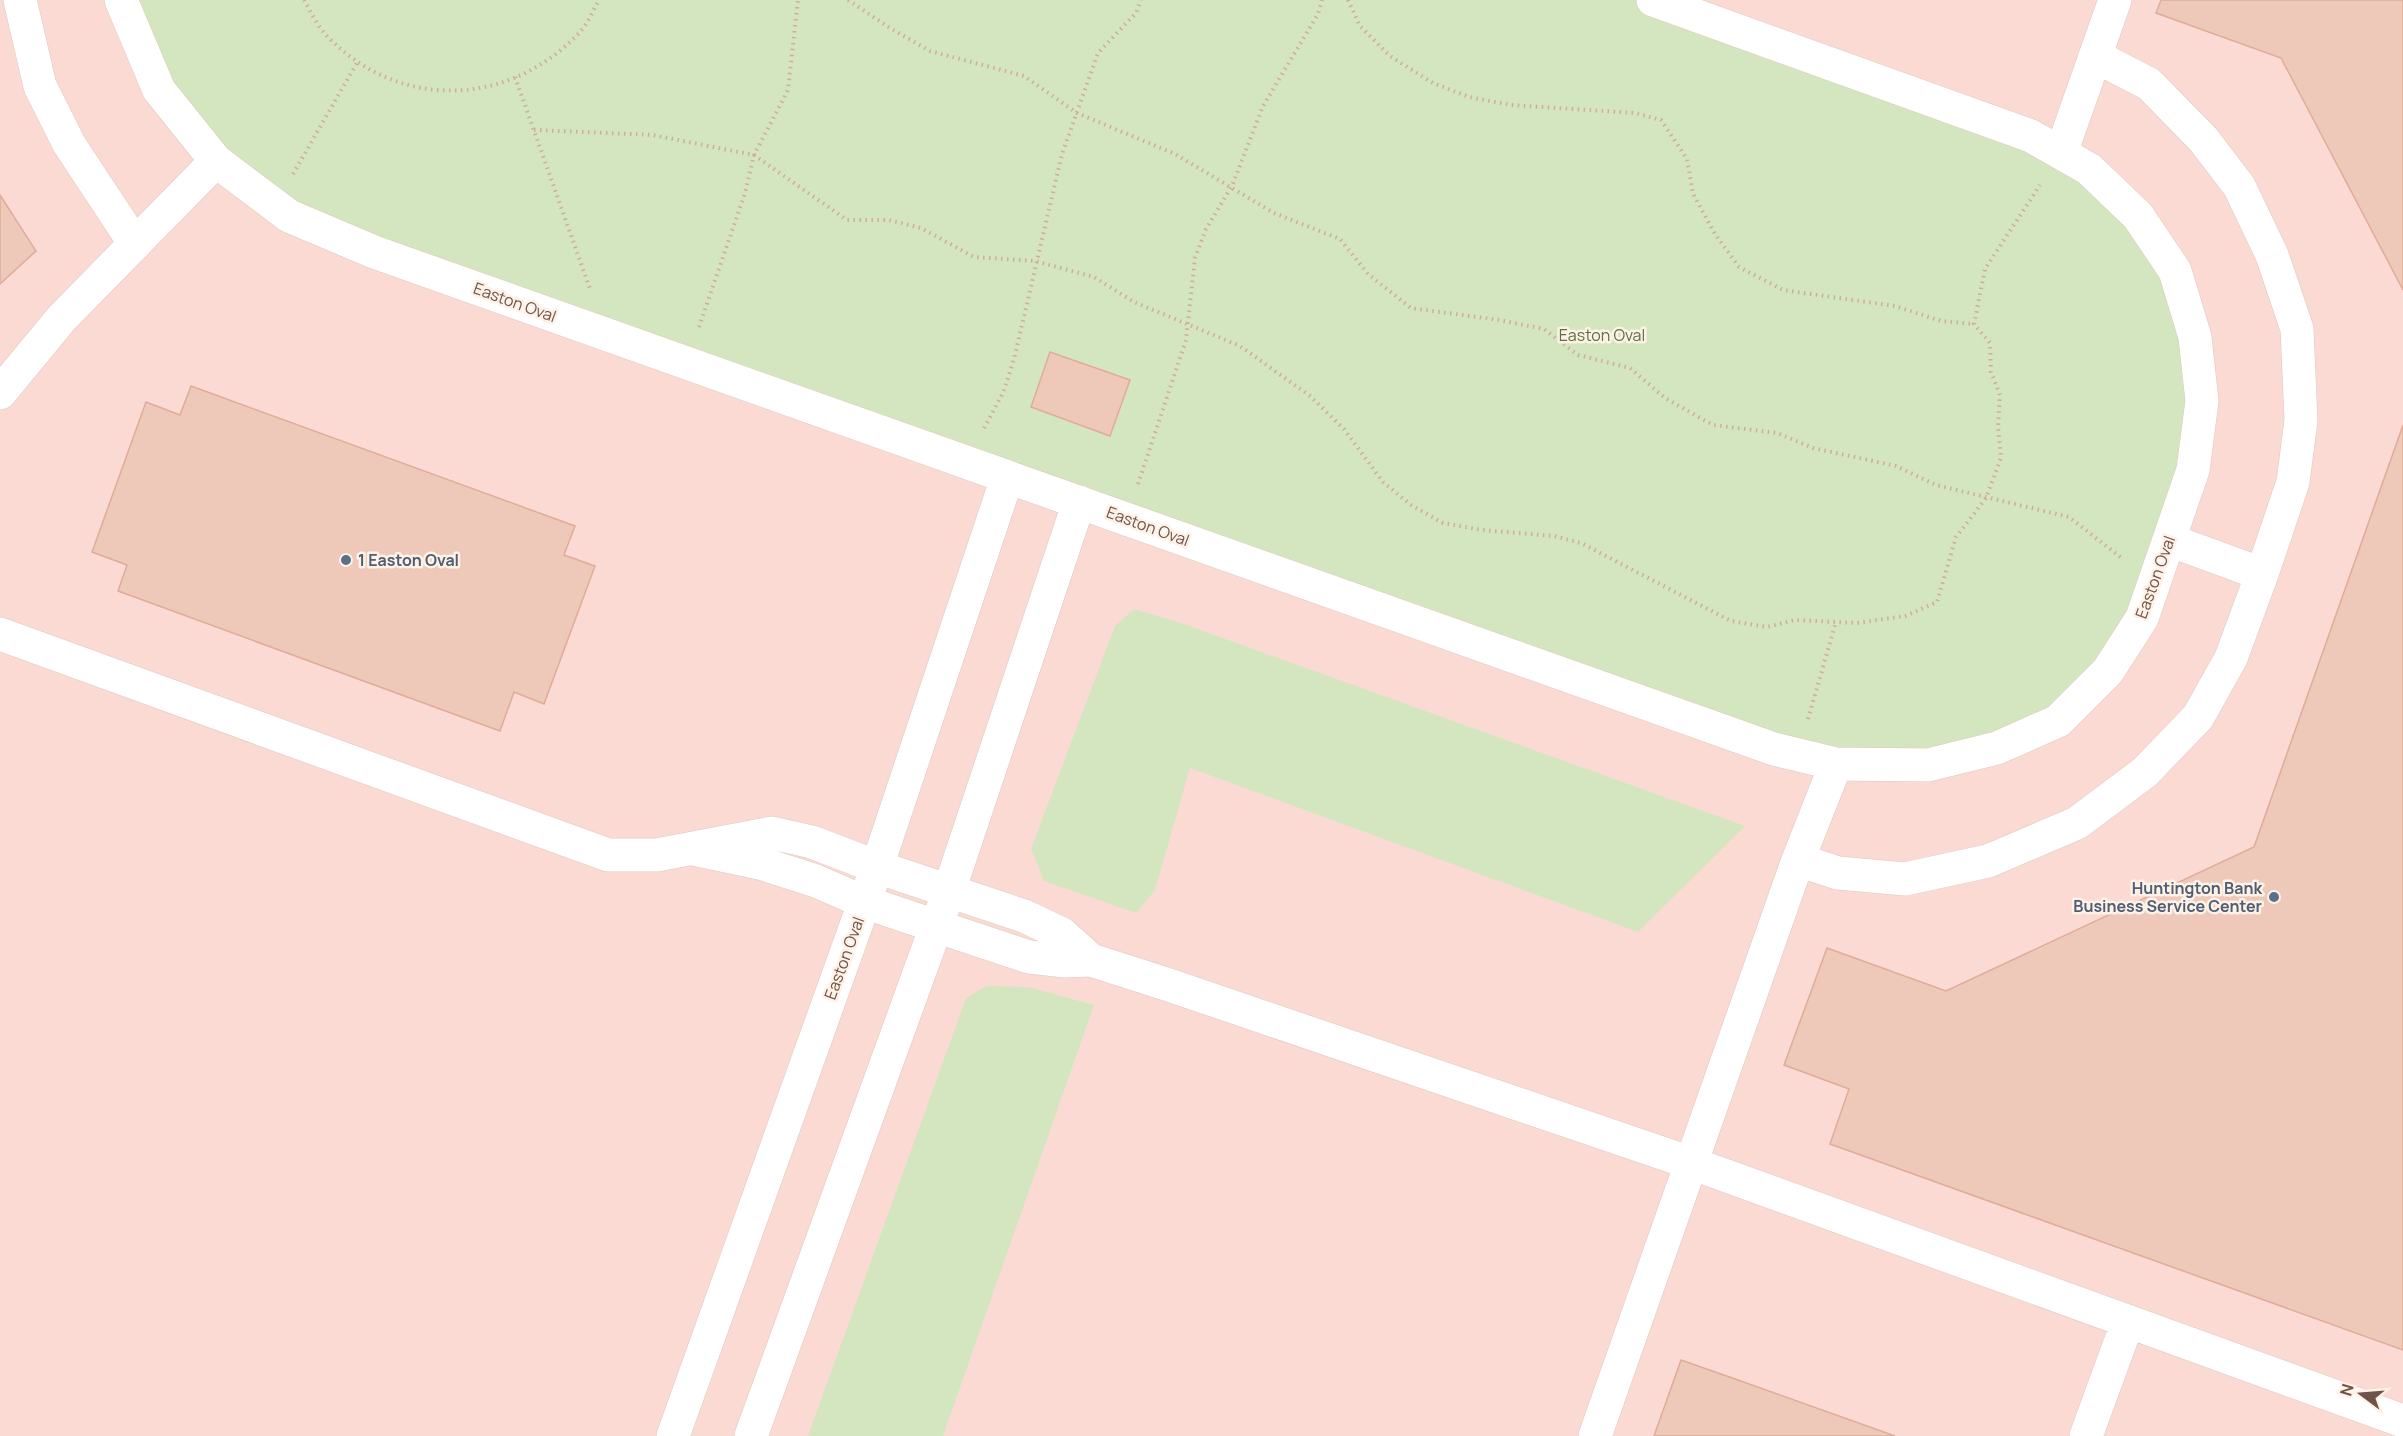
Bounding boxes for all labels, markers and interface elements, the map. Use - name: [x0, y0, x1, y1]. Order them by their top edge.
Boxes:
- street label: Easton Oval: [471, 277, 559, 327]
- park label: Easton Oval: [1559, 324, 1645, 346]
- street label: Easton Oval: [1104, 501, 1192, 551]
- street label: Easton Oval: [2130, 533, 2180, 621]
- place label: 1 Easton Oval: [358, 549, 459, 571]
- marker: 1 Easton Oval: [339, 553, 353, 567]
- place label: Huntington Bank Business Service Center: [2073, 877, 2262, 917]
- marker: Huntington Bank Business Service Center: [2267, 890, 2281, 904]
- street label: Easton Oval: [819, 914, 869, 1002]
- north arrow: [2331, 1364, 2391, 1424]
- text: N: [2334, 1381, 2359, 1398]

